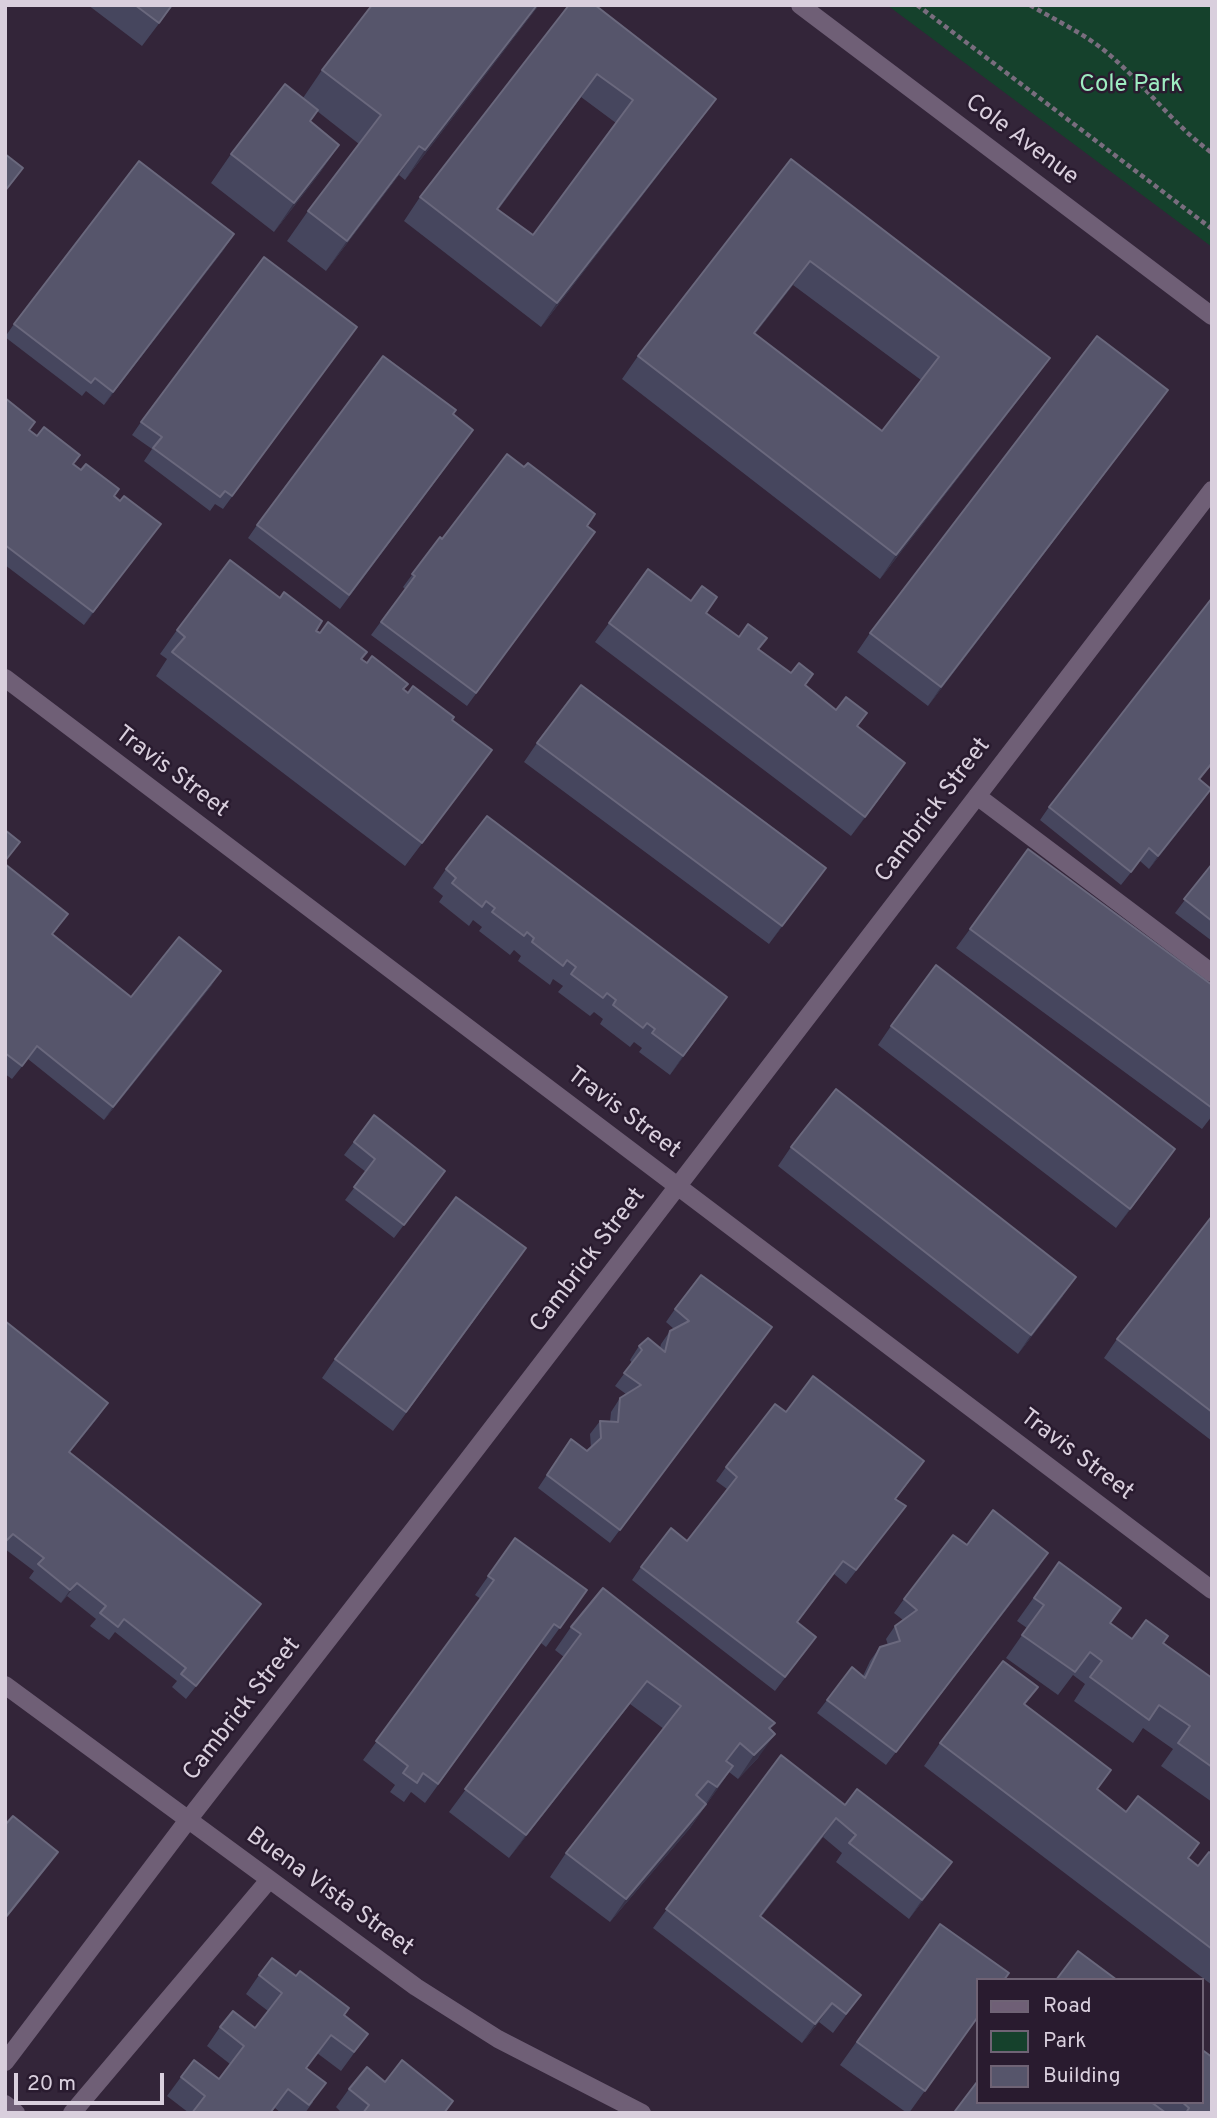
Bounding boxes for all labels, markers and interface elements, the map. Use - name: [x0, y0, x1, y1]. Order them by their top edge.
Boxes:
- park label: Cole Park: [1079, 72, 1183, 100]
- street label: Cole Avenue: [959, 89, 1083, 193]
- street label: Travis Street: [109, 721, 233, 825]
- street label: Cambrick Street: [870, 733, 998, 889]
- street label: Travis Street: [561, 1062, 685, 1166]
- street label: Cambrick Street: [525, 1183, 653, 1339]
- street label: Travis Street: [1014, 1404, 1138, 1508]
- street label: Cambrick Street: [178, 1633, 308, 1787]
- street label: Buena Vista Street: [240, 1823, 418, 1963]
- legend: [976, 1978, 1203, 2104]
- text: Road: [1043, 1993, 1092, 2020]
- text: Park: [1043, 2028, 1086, 2055]
- scale bar: [18, 2058, 168, 2102]
- text: Building: [1043, 2063, 1121, 2090]
- text: 20 m: [27, 2071, 76, 2098]

